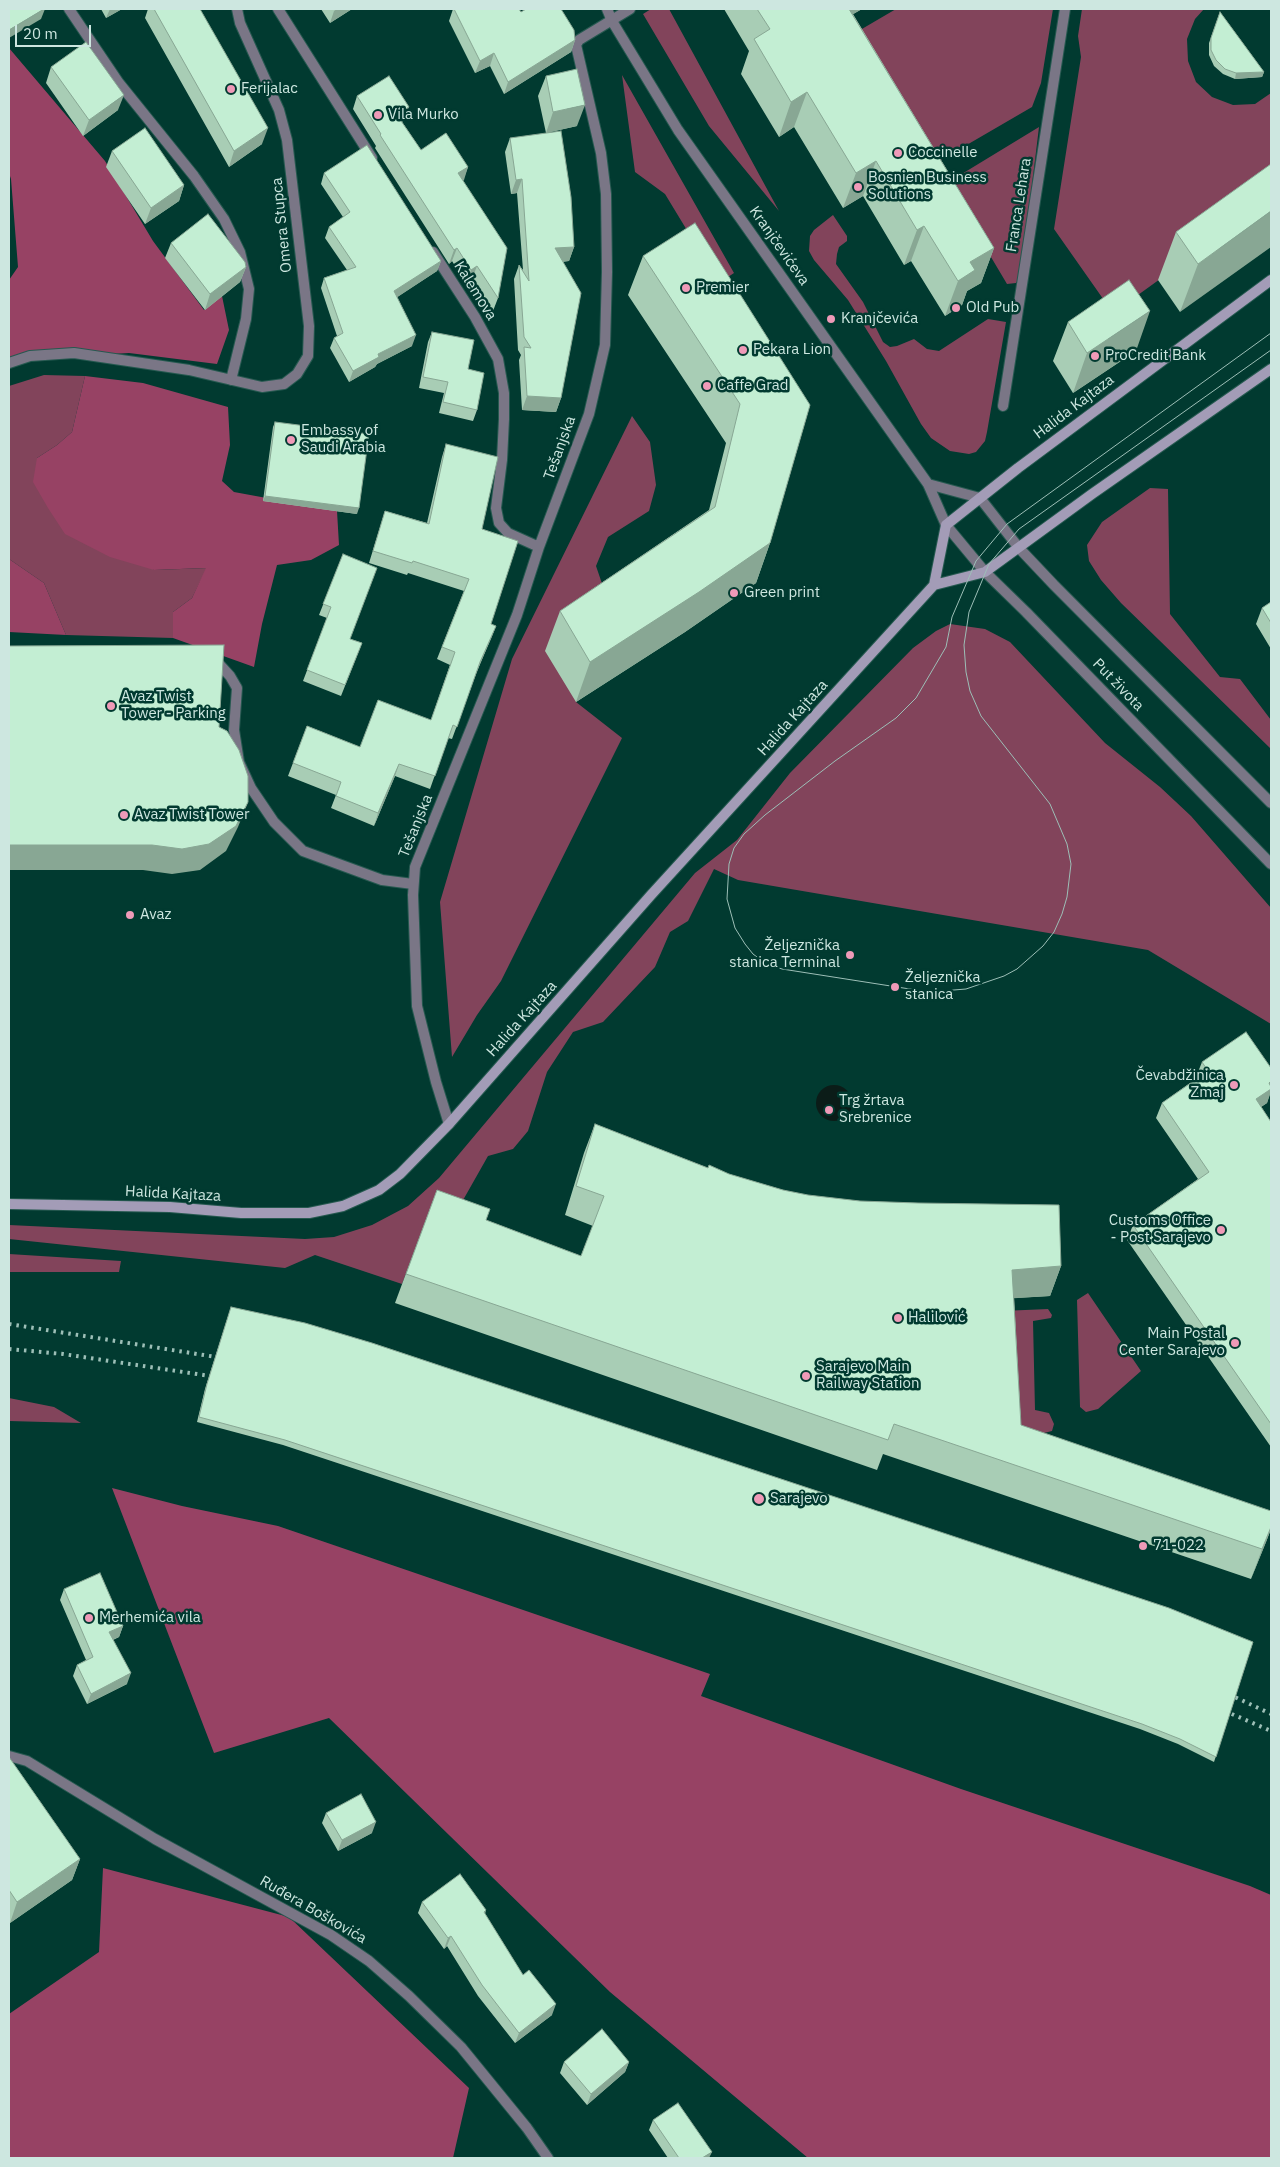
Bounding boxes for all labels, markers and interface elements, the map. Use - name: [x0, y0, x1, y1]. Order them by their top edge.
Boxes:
- scale bar: [18, 15, 94, 47]
- text: 20 m: [23, 24, 58, 43]
- place label: Ferijalac: [241, 80, 298, 98]
- marker: Ferijalac: [225, 83, 237, 95]
- place label: Vila Murko: [388, 106, 459, 124]
- marker: Vila Murko: [372, 109, 384, 121]
- place label: Coccinelle: [908, 144, 978, 162]
- marker: Coccinelle: [892, 147, 904, 159]
- street label: Franca Lehara: [1003, 157, 1035, 253]
- place label: Bosnien Business Solutions: [868, 169, 987, 204]
- street label: Omera Stupca: [268, 176, 296, 274]
- marker: Bosnien Business Solutions: [852, 181, 864, 193]
- street label: Kranjčevićeva: [745, 203, 813, 289]
- street label: Kalemova: [450, 258, 500, 324]
- place label: Premier: [696, 279, 749, 297]
- marker: Premier: [680, 282, 692, 294]
- place label: Old Pub: [966, 299, 1019, 317]
- marker: Old Pub: [950, 302, 962, 314]
- place label: Kranjčevića: [841, 310, 918, 328]
- marker: Kranjčevića: [825, 313, 837, 325]
- place label: Pekara Lion: [753, 341, 831, 359]
- marker: Pekara Lion: [737, 344, 749, 356]
- place label: ProCredit Bank: [1105, 347, 1206, 365]
- marker: ProCredit Bank: [1089, 350, 1101, 362]
- street label: Halida Kajtaza: [1030, 371, 1118, 443]
- place label: Caffe Grad: [717, 377, 788, 395]
- marker: Caffe Grad: [701, 380, 713, 392]
- street label: Tešanjska: [540, 414, 580, 482]
- place label: Embassy of Saudi Arabia: [301, 422, 386, 457]
- marker: Embassy of Saudi Arabia: [285, 434, 297, 446]
- place label: Green print: [744, 584, 820, 602]
- marker: Green print: [728, 587, 740, 599]
- street label: Put života: [1089, 655, 1147, 715]
- street label: Halida Kajtaza: [754, 676, 832, 760]
- place label: Avaz Twist Tower - Parking: [121, 688, 226, 723]
- marker: Avaz Twist Tower - Parking: [105, 700, 117, 712]
- street label: Tešanjska: [395, 792, 437, 860]
- place label: Avaz Twist Tower: [134, 806, 249, 824]
- marker: Avaz Twist Tower: [118, 809, 130, 821]
- place label: Avaz: [140, 906, 172, 924]
- marker: Avaz: [124, 909, 136, 921]
- place label: Željeznička stanica Terminal: [729, 937, 840, 972]
- marker: Željeznička stanica Terminal: [844, 949, 856, 961]
- place label: Željeznička stanica: [905, 969, 980, 1004]
- street label: Halida Kajtaza: [483, 977, 561, 1061]
- marker: Željeznička stanica: [889, 981, 901, 993]
- place label: Čevabdžinica Zmaj: [1135, 1067, 1224, 1102]
- marker: Čevabdžinica Zmaj: [1228, 1079, 1240, 1091]
- place label: Trg žrtava Srebrenice: [839, 1092, 912, 1127]
- marker: Trg žrtava Srebrenice: [823, 1104, 835, 1116]
- street label: Halida Kajtaza: [125, 1183, 221, 1205]
- place label: Customs Office - Post Sarajevo: [1109, 1212, 1211, 1247]
- marker: Customs Office - Post Sarajevo: [1215, 1224, 1227, 1236]
- place label: Halilović: [908, 1309, 965, 1327]
- marker: Halilović: [892, 1312, 904, 1324]
- place label: Main Postal Center Sarajevo: [1119, 1325, 1225, 1360]
- marker: Main Postal Center Sarajevo: [1229, 1337, 1241, 1349]
- place label: Sarajevo Main Railway Station: [816, 1358, 919, 1393]
- marker: Sarajevo Main Railway Station: [800, 1370, 812, 1382]
- place label: Sarajevo: [770, 1490, 828, 1508]
- marker: Sarajevo: [752, 1492, 766, 1506]
- place label: 71-022: [1153, 1537, 1204, 1555]
- marker: 71-022: [1137, 1540, 1149, 1552]
- place label: Merhemića vila: [99, 1609, 201, 1627]
- marker: Merhemića vila: [83, 1612, 95, 1624]
- street label: Ruđera Boškovića: [256, 1872, 370, 1948]

